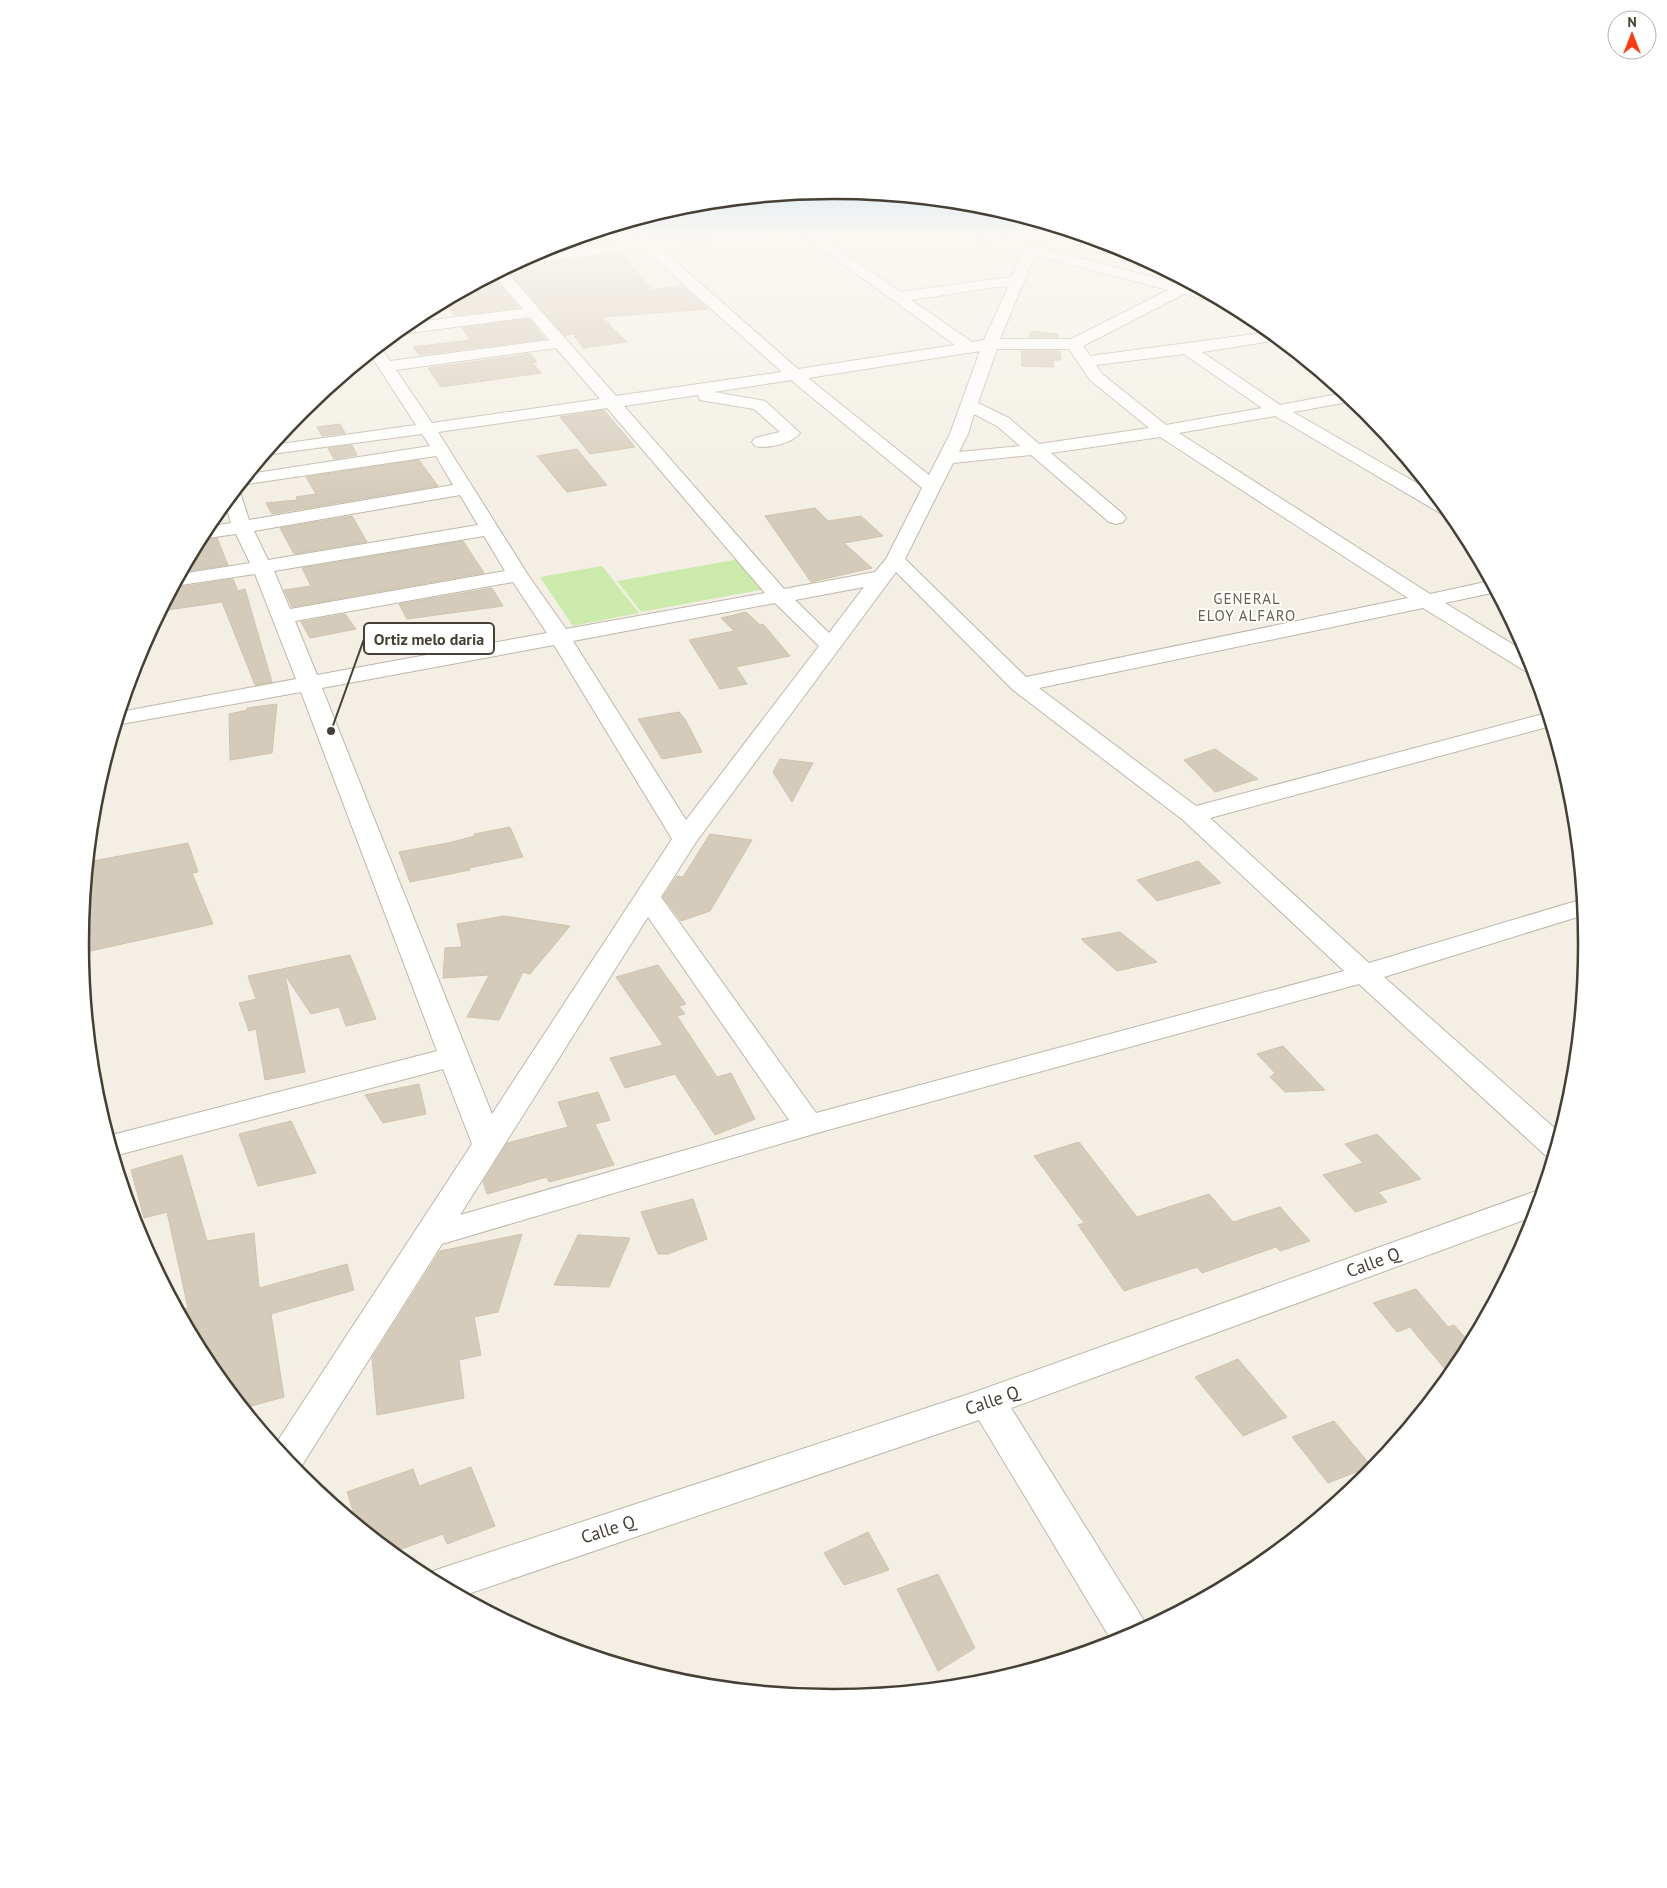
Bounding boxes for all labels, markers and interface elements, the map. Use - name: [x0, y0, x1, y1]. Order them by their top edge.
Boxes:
- north arrow: [1607, 10, 1657, 60]
- text: N: [1627, 13, 1637, 31]
- district label: GENERAL ELOY ALFARO: [1198, 589, 1296, 625]
- callout: Ortiz melo daria: [364, 623, 494, 654]
- text: Ortiz melo daria: [374, 629, 484, 649]
- street label: Calle Q: [1343, 1241, 1404, 1282]
- street label: Calle Q: [962, 1380, 1023, 1420]
- street label: Calle Q: [578, 1509, 639, 1549]

